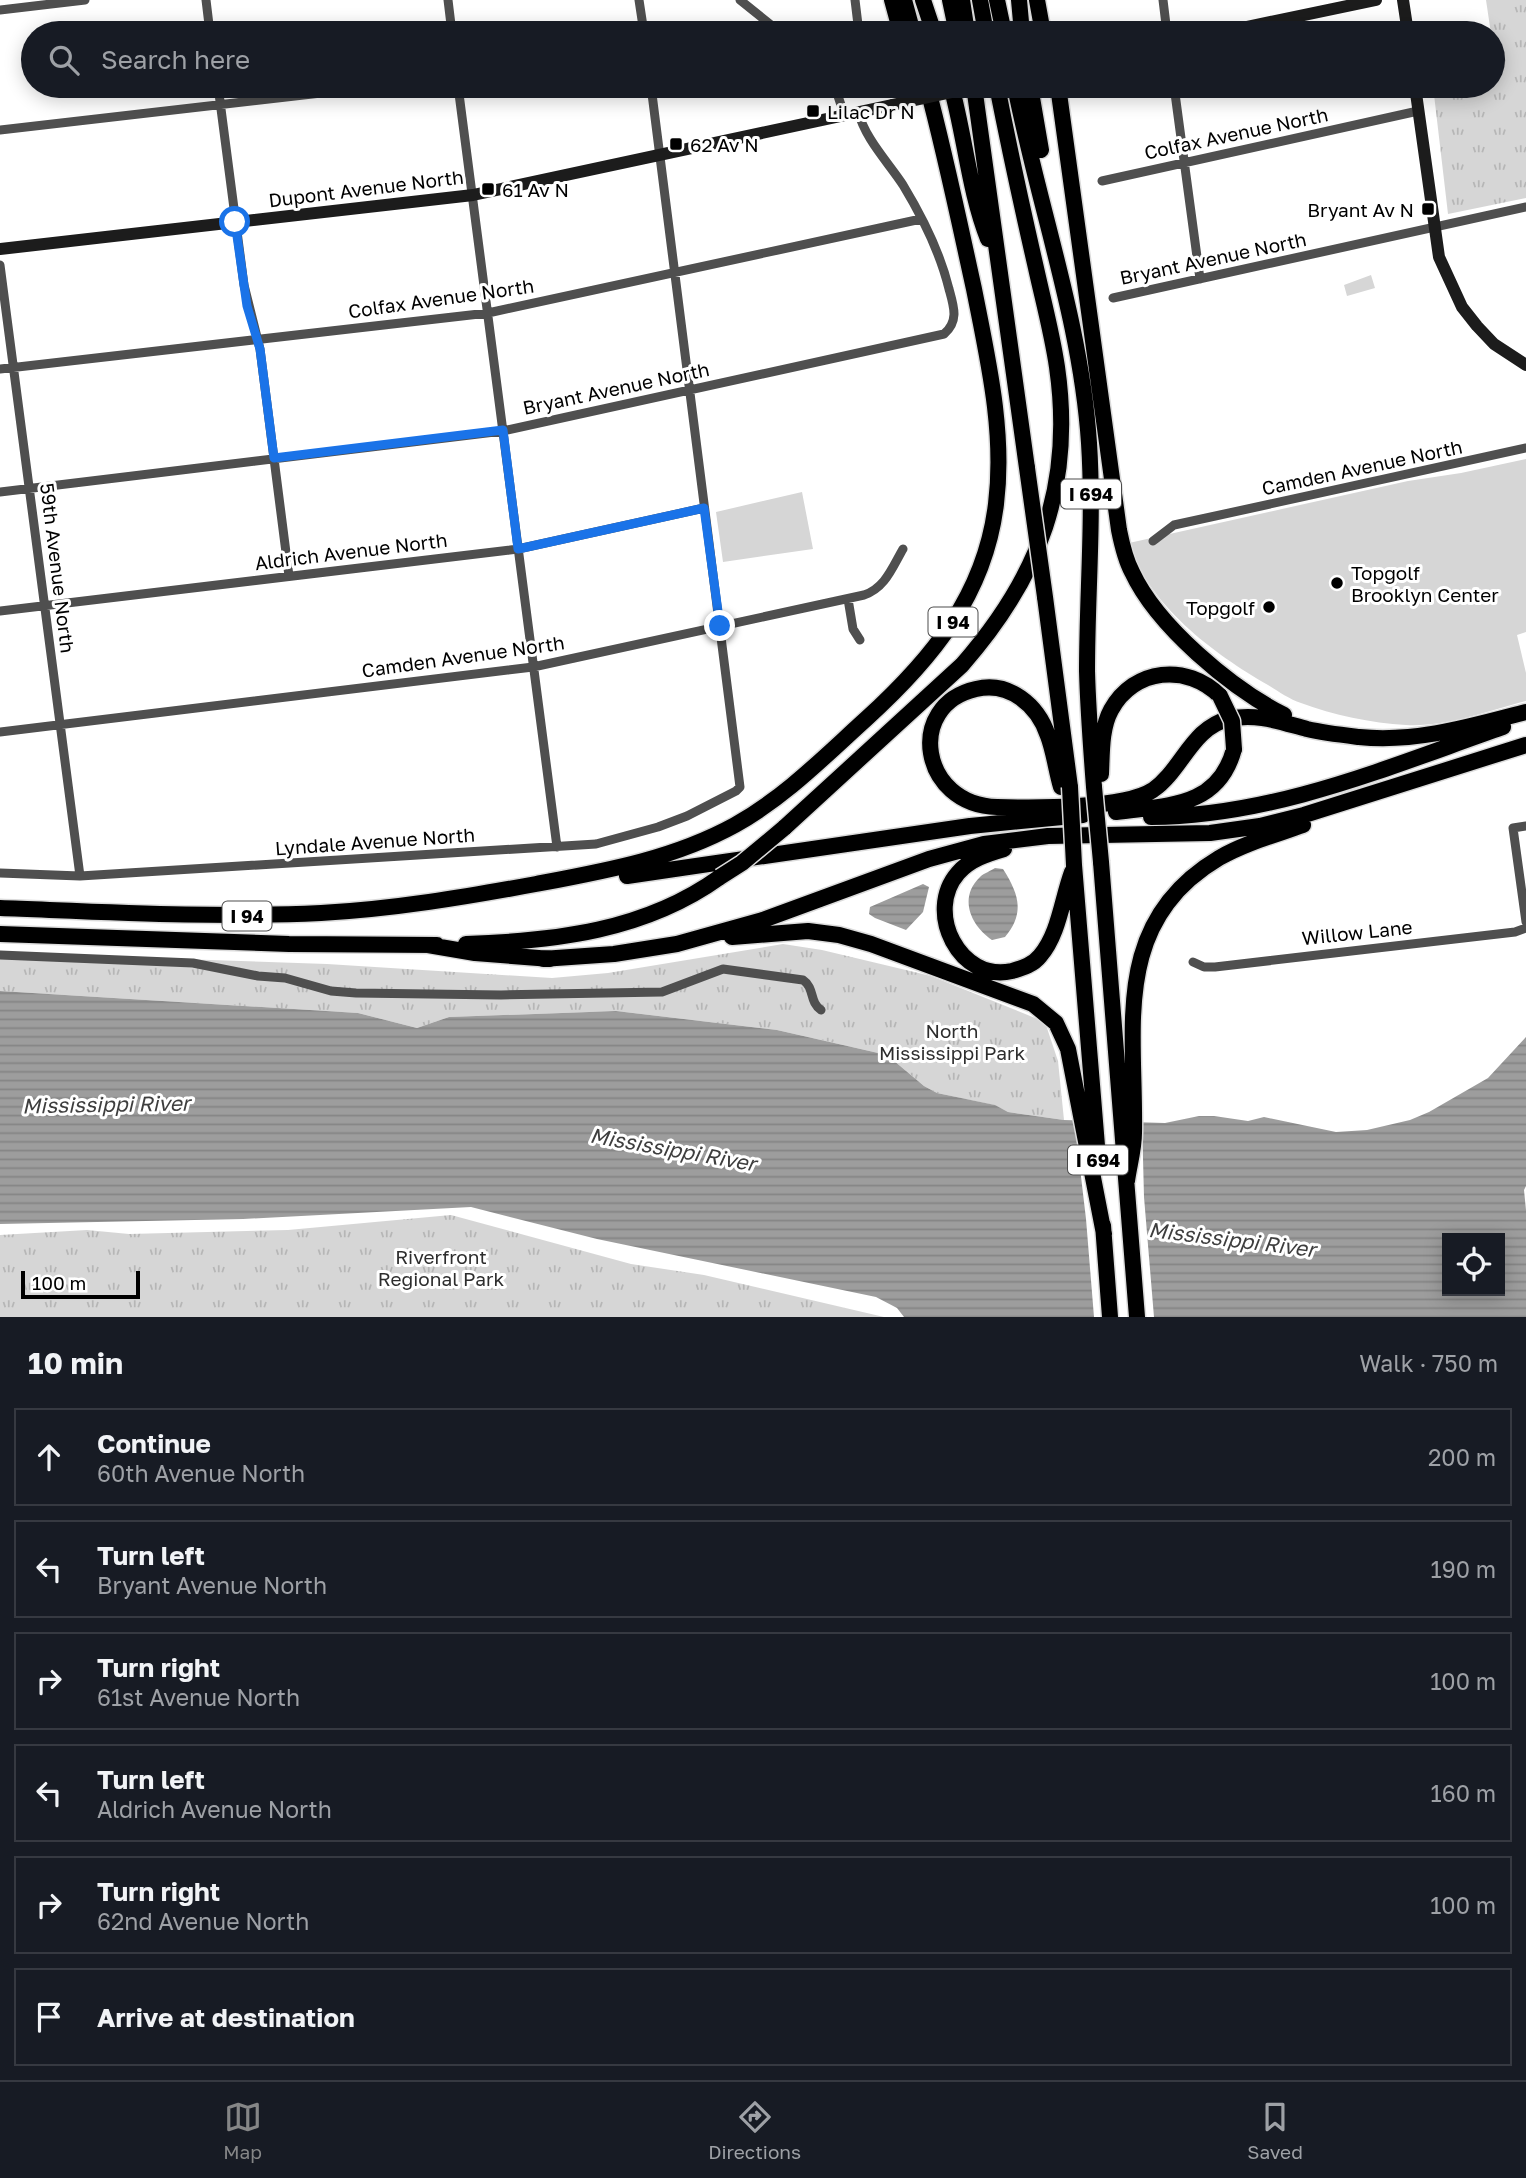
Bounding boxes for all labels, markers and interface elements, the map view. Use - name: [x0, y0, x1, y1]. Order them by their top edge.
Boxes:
- search box: [21, 21, 1505, 98]
- icon: search: [45, 41, 83, 79]
- text: Search here: [101, 44, 250, 75]
- place label: Lilac Dr N: [827, 100, 915, 123]
- street label: Colfax Avenue North: [1142, 102, 1330, 164]
- marker: Lilac Dr N: [805, 103, 821, 119]
- place label: 62 Av N: [690, 133, 759, 156]
- marker: 62 Av N: [668, 136, 684, 152]
- street label: Dupont Avenue North: [267, 165, 465, 211]
- place label: 61 Av N: [502, 178, 569, 201]
- marker: 61 Av N: [480, 181, 496, 197]
- place label: Bryant Av N: [1307, 198, 1414, 221]
- marker: Bryant Av N: [1420, 201, 1436, 217]
- route start: [219, 206, 250, 237]
- street label: Bryant Avenue North: [1118, 227, 1308, 289]
- street label: Colfax Avenue North: [347, 274, 535, 322]
- street label: Bryant Avenue North: [521, 357, 711, 419]
- street label: Camden Avenue North: [1260, 435, 1464, 499]
- road number: I 694: [1061, 480, 1121, 508]
- street label: 59th Avenue North: [36, 482, 80, 654]
- street label: Aldrich Avenue North: [253, 528, 449, 574]
- place label: Topgolf Brooklyn Center: [1351, 561, 1499, 606]
- marker: Topgolf Brooklyn Center: [1329, 575, 1345, 591]
- place label: Topgolf: [1186, 596, 1255, 619]
- marker: Topgolf: [1261, 599, 1277, 615]
- road number: I 94: [928, 608, 978, 636]
- route end: [704, 610, 735, 641]
- street label: Camden Avenue North: [360, 630, 566, 682]
- street label: Lyndale Avenue North: [274, 823, 476, 859]
- road number: I 94: [222, 902, 272, 931]
- street label: Willow Lane: [1301, 915, 1413, 949]
- park label: North Mississippi Park: [879, 1019, 1025, 1064]
- water label: Mississippi River: [22, 1089, 193, 1118]
- water label: Mississippi River: [588, 1122, 761, 1177]
- road number: I 694: [1068, 1146, 1128, 1175]
- water label: Mississippi River: [1147, 1216, 1320, 1262]
- map controls: [1442, 1233, 1505, 1296]
- button: locate: [1442, 1233, 1505, 1296]
- park label: Riverfront Regional Park: [378, 1245, 504, 1290]
- scale bar: [21, 1268, 140, 1300]
- text: 100 m: [32, 1271, 86, 1294]
- text: 10 min: [28, 1345, 123, 1381]
- text: Walk · 750 m: [1359, 1349, 1498, 1377]
- text: Continue: [97, 1428, 211, 1459]
- icon: ahead: [30, 1438, 68, 1476]
- text: 200 m: [1428, 1443, 1496, 1471]
- text: 60th Avenue North: [97, 1459, 305, 1487]
- text: Turn left: [97, 1540, 205, 1571]
- icon: left: [30, 1550, 68, 1588]
- text: 190 m: [1431, 1555, 1496, 1583]
- text: Bryant Avenue North: [97, 1571, 327, 1599]
- text: Turn right: [97, 1652, 220, 1683]
- icon: right: [30, 1662, 68, 1700]
- text: 100 m: [1430, 1667, 1496, 1695]
- text: 61st Avenue North: [97, 1683, 300, 1711]
- text: Turn left: [97, 1764, 205, 1795]
- icon: left: [30, 1774, 68, 1812]
- text: 160 m: [1431, 1779, 1496, 1807]
- text: Aldrich Avenue North: [97, 1795, 332, 1823]
- text: Turn right: [97, 1876, 220, 1907]
- icon: right: [30, 1886, 68, 1924]
- text: 100 m: [1430, 1891, 1496, 1919]
- text: 62nd Avenue North: [97, 1907, 309, 1935]
- icon: arrive: [30, 1998, 68, 2036]
- text: Arrive at destination: [97, 2002, 355, 2033]
- tab: Map: [223, 2098, 262, 2163]
- tab: Directions: [708, 2098, 801, 2163]
- tab: Saved: [1247, 2098, 1303, 2163]

